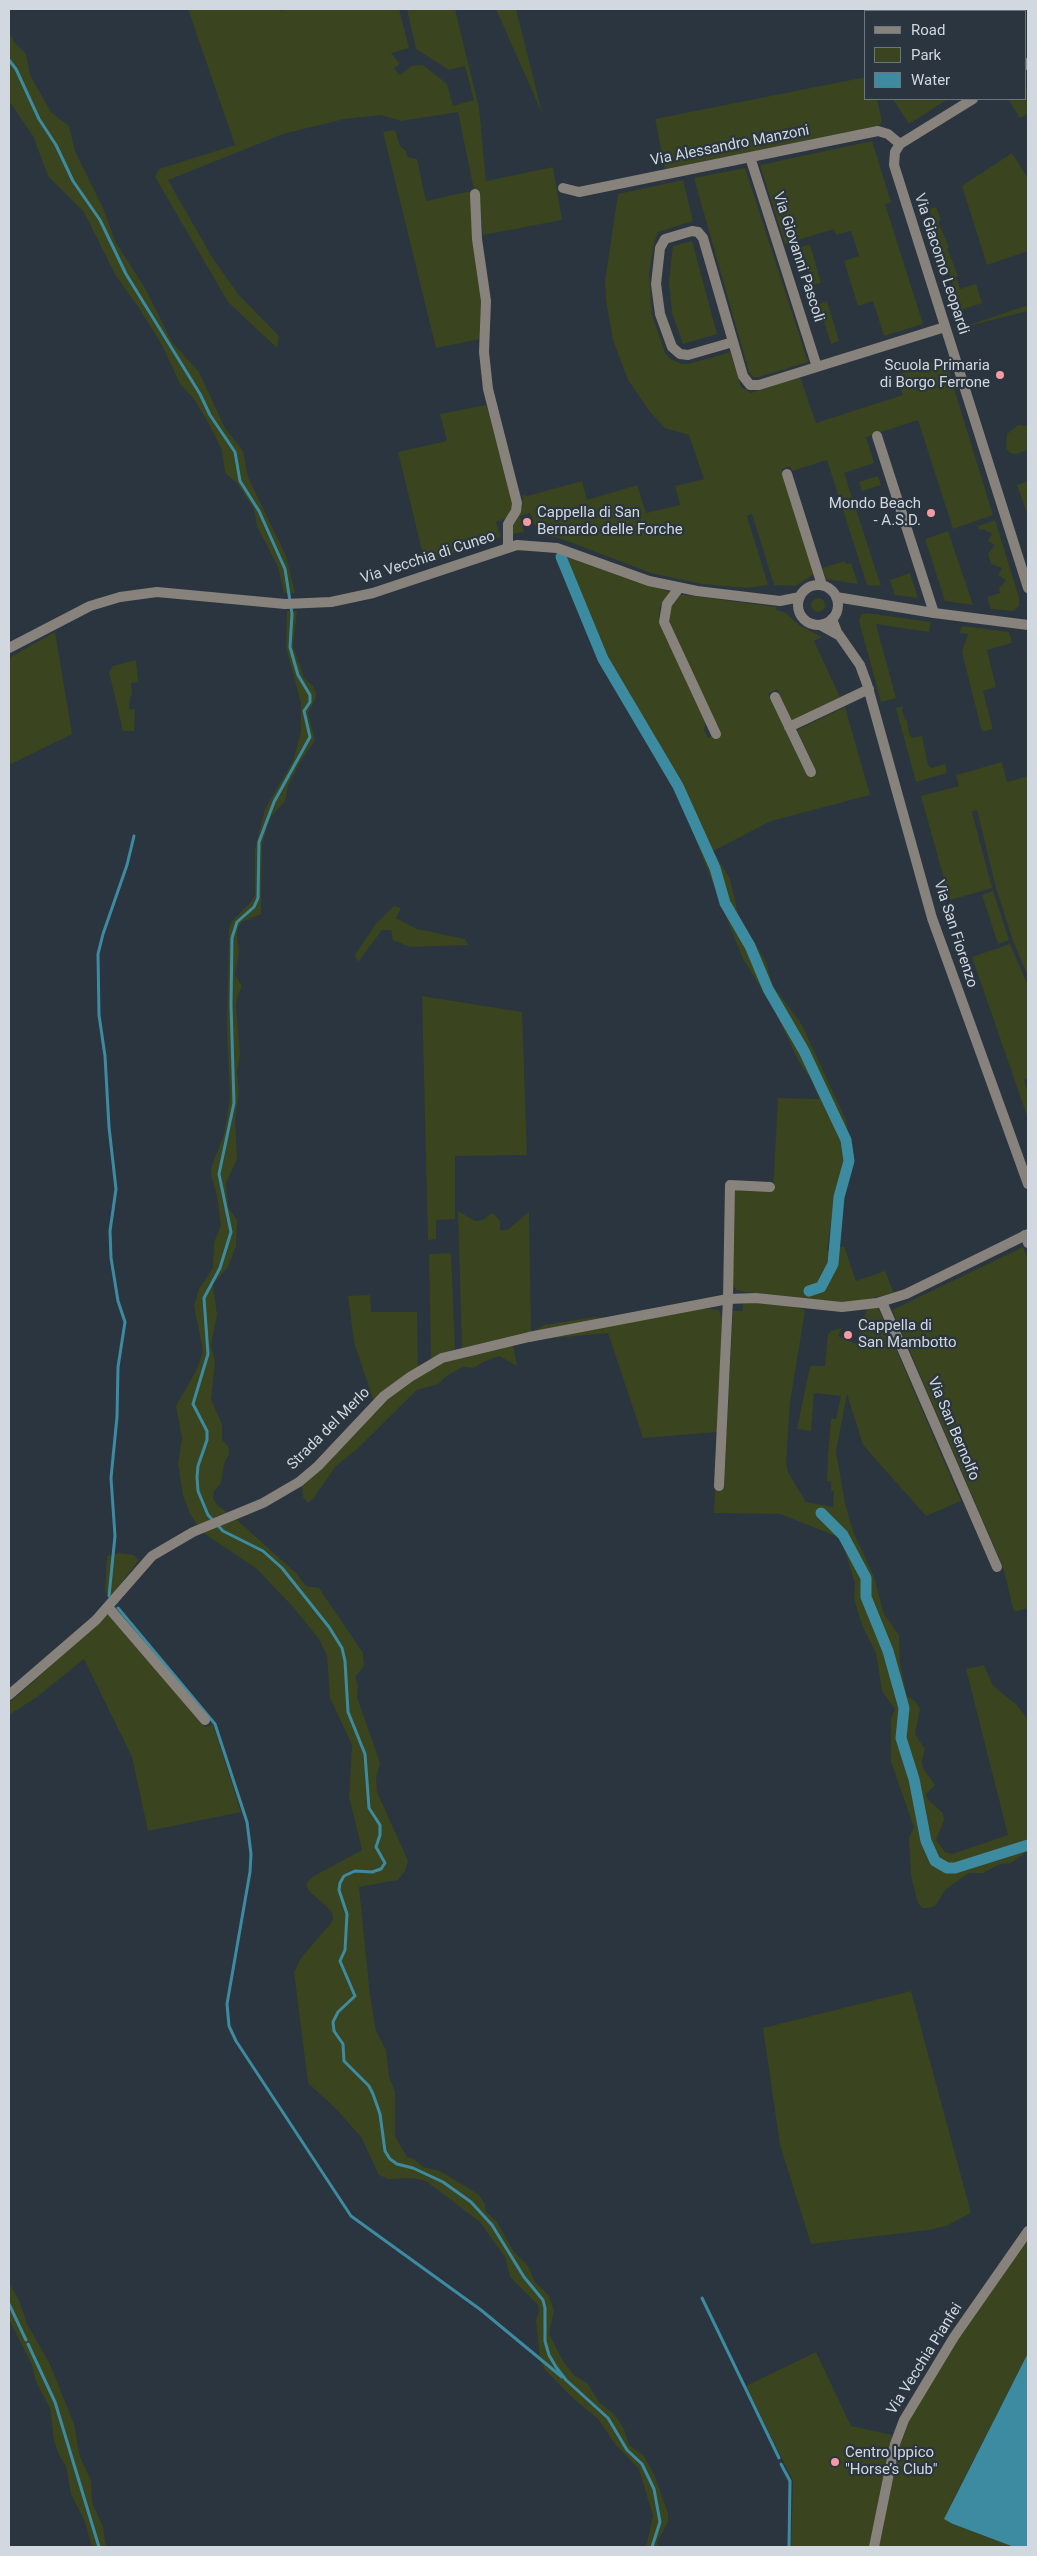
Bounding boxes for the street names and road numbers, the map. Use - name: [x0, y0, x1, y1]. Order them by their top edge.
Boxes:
- street label: Via Alessandro Manzoni: [649, 122, 811, 170]
- street label: Via Giovanni Pascoli: [768, 190, 828, 324]
- street label: Via Giacomo Leopardi: [910, 191, 972, 337]
- street label: Via Vecchia di Cuneo: [358, 528, 498, 588]
- street label: Via San Fiorenzo: [929, 878, 981, 990]
- street label: Via San Bernolfo: [923, 1374, 983, 1484]
- street label: Strada del Merlo: [284, 1384, 374, 1474]
- street label: Via Vecchia Pianfei: [883, 2300, 967, 2418]

